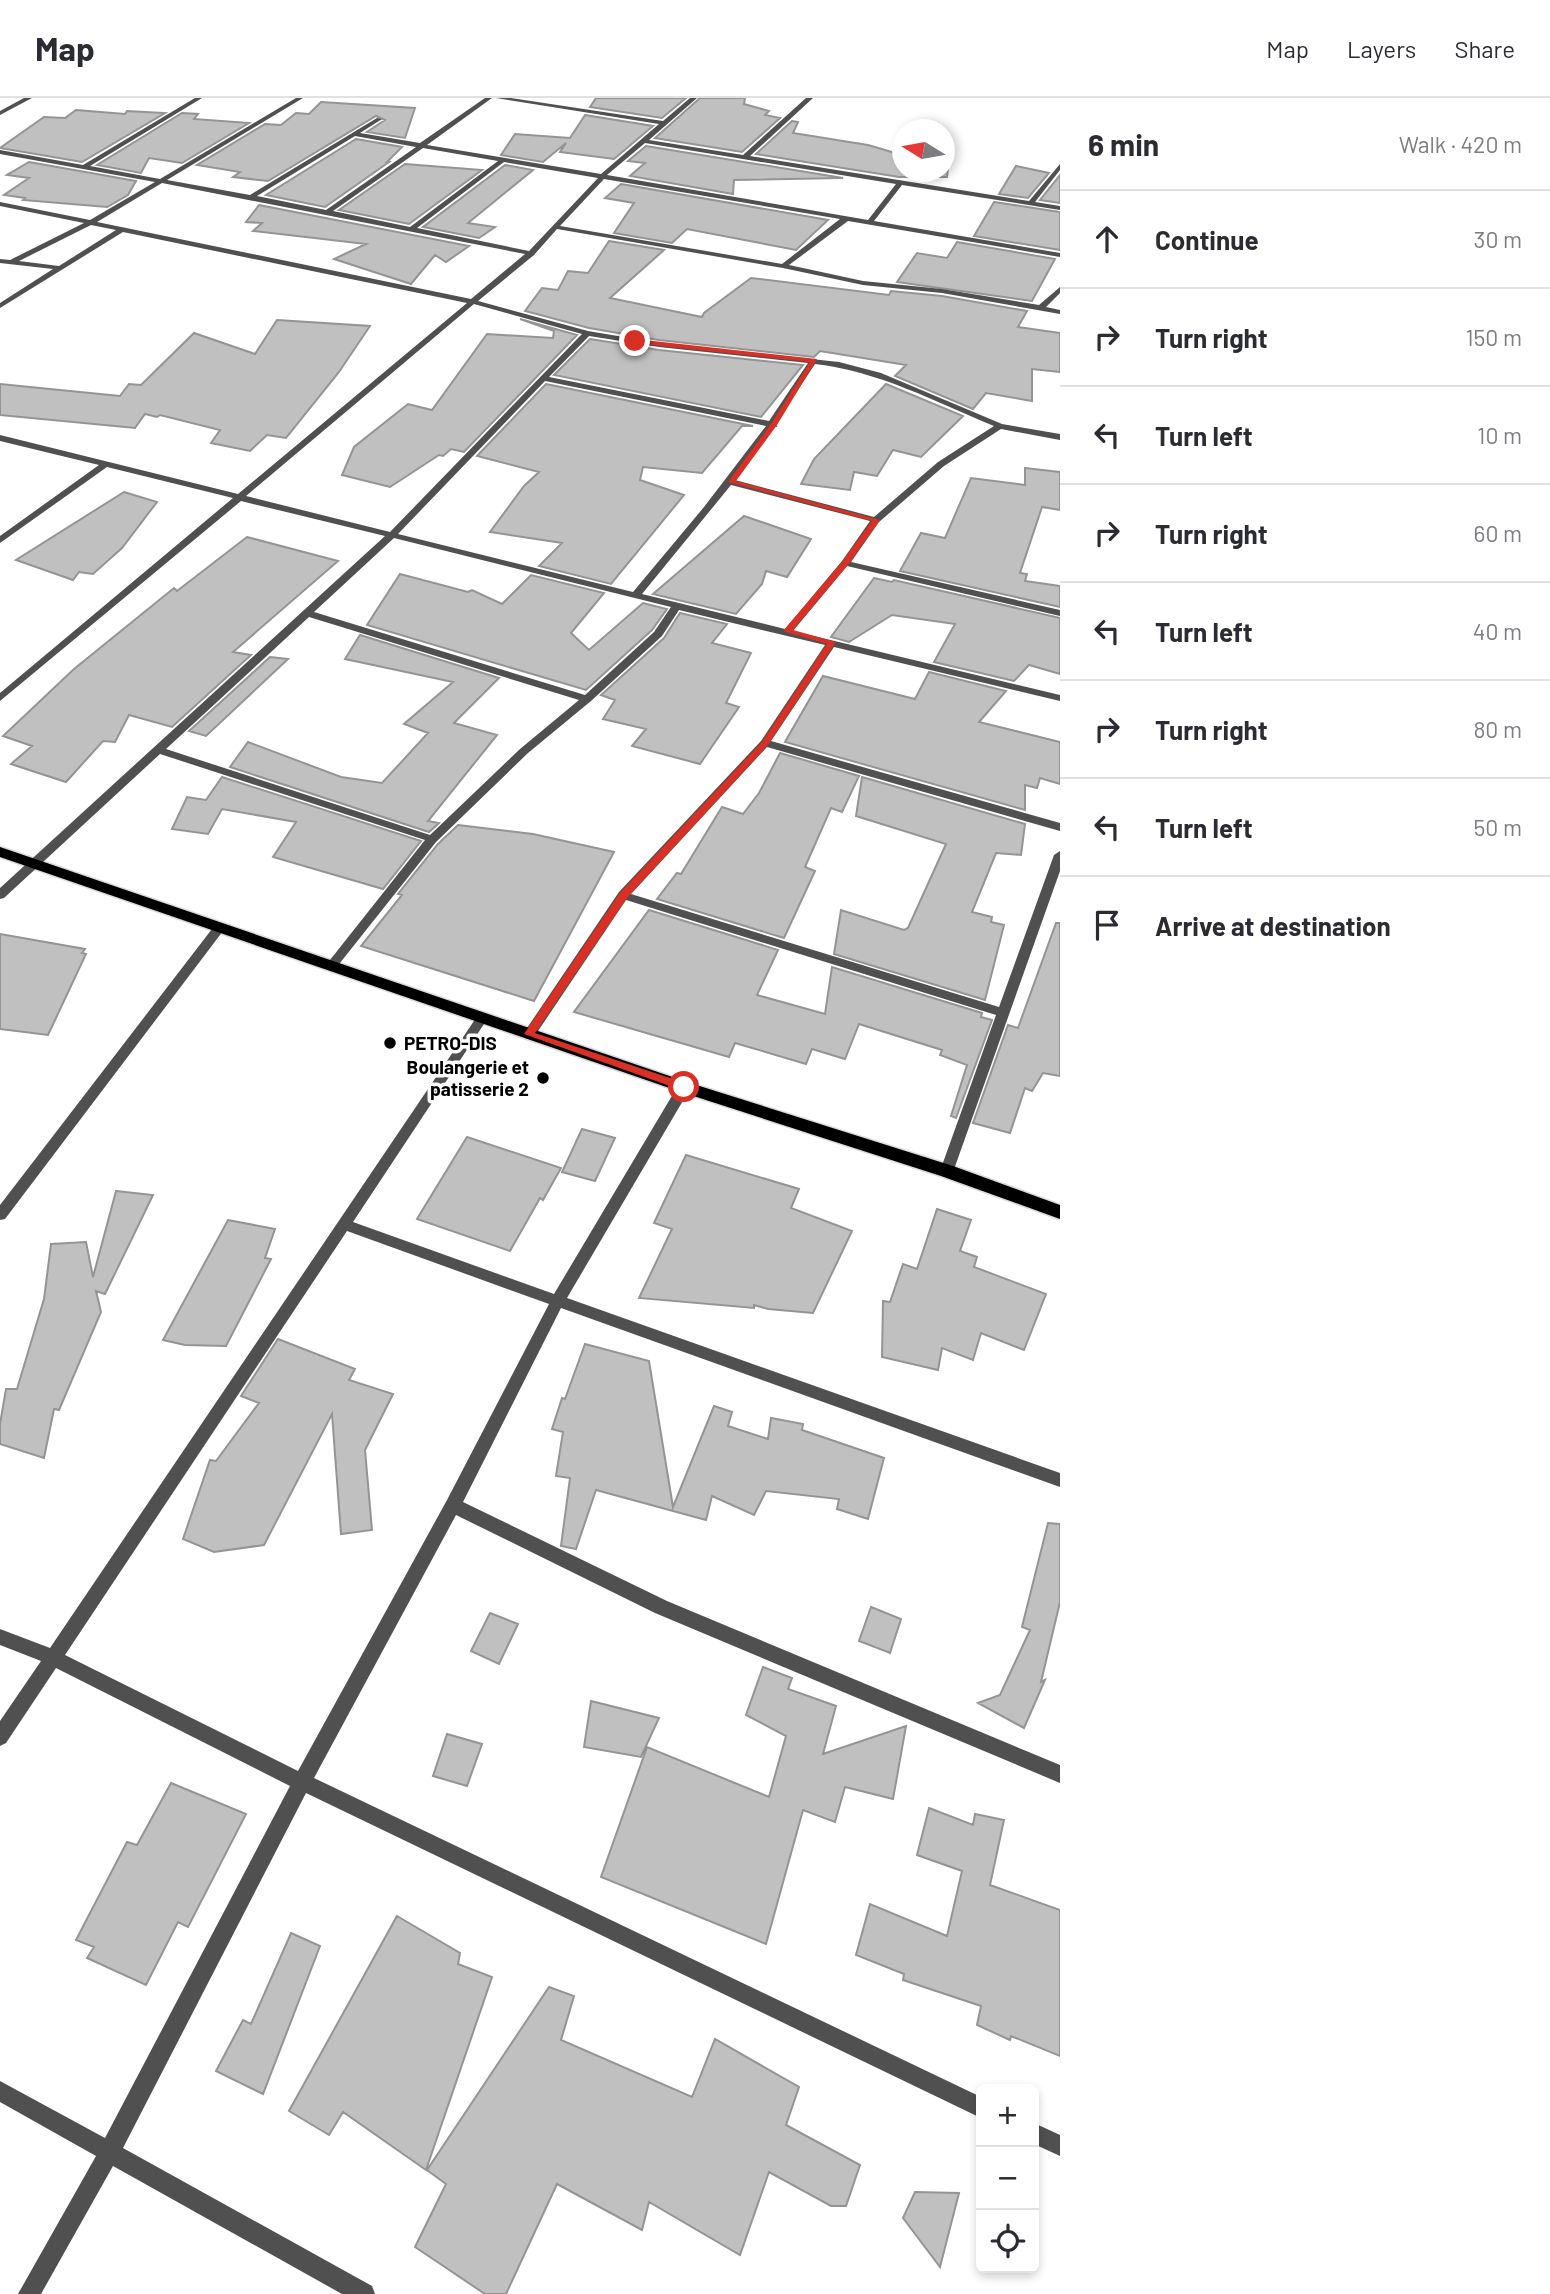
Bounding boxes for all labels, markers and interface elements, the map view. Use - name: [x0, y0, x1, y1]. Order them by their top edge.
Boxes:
- text: Map: [35, 28, 95, 68]
- text: Map: [1266, 34, 1309, 63]
- text: Layers: [1347, 34, 1416, 63]
- text: Share: [1454, 34, 1515, 63]
- north arrow: [892, 119, 955, 182]
- text: 6 min: [1088, 126, 1159, 162]
- text: Walk · 420 m: [1399, 130, 1522, 158]
- icon: ahead: [1088, 220, 1126, 258]
- text: Continue: [1155, 224, 1259, 255]
- text: 30 m: [1474, 225, 1522, 253]
- icon: right: [1088, 318, 1126, 356]
- text: Turn right: [1155, 322, 1268, 353]
- text: 150 m: [1466, 323, 1522, 351]
- route end: [619, 325, 650, 356]
- icon: left: [1088, 416, 1126, 454]
- text: Turn left: [1155, 420, 1253, 451]
- text: 10 m: [1477, 421, 1522, 449]
- icon: right: [1088, 514, 1126, 552]
- text: Turn right: [1155, 518, 1268, 549]
- text: 60 m: [1474, 519, 1522, 547]
- icon: left: [1088, 612, 1126, 650]
- text: Turn left: [1155, 616, 1253, 647]
- text: 40 m: [1473, 617, 1522, 645]
- icon: right: [1088, 710, 1126, 748]
- text: Turn right: [1155, 714, 1268, 745]
- text: 80 m: [1473, 715, 1522, 743]
- icon: left: [1088, 808, 1126, 846]
- text: Turn left: [1155, 812, 1253, 843]
- text: 50 m: [1474, 813, 1522, 841]
- icon: arrive: [1088, 906, 1126, 944]
- text: Arrive at destination: [1155, 910, 1391, 941]
- place label: PETRO-DIS: [404, 1031, 497, 1054]
- marker: PETRO-DIS: [382, 1035, 398, 1051]
- place label: Boulangerie et patisserie 2: [407, 1055, 529, 1100]
- marker: Boulangerie et patisserie 2: [535, 1070, 551, 1086]
- route start: [668, 1071, 699, 1102]
- map controls: [976, 2084, 1039, 2273]
- button: +: [976, 2084, 1039, 2147]
- button: −: [976, 2147, 1039, 2210]
- button: locate: [976, 2210, 1039, 2273]

